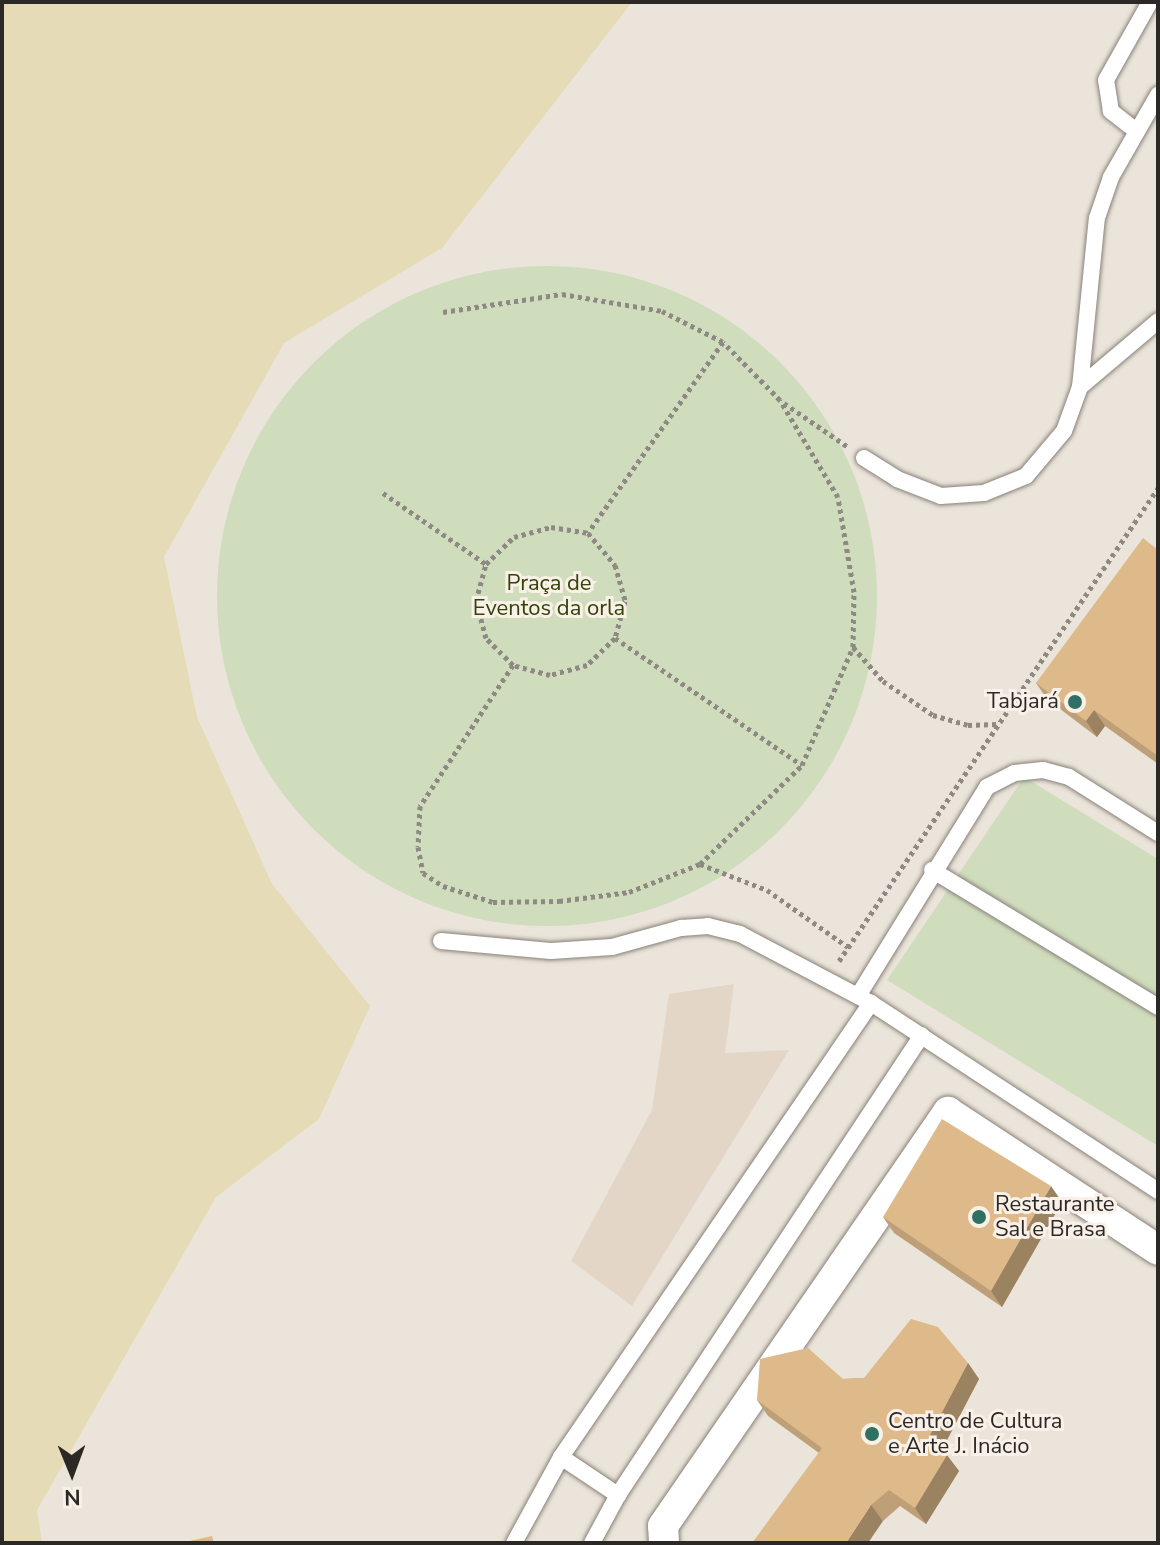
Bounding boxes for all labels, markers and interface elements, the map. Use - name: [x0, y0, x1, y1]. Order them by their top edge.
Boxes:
- park label: Praça de Eventos da orla: [473, 570, 625, 622]
- place label: Tabjará: [987, 689, 1059, 715]
- marker: Tabjará: [1066, 693, 1084, 711]
- place label: Restaurante Sal e Brasa: [995, 1191, 1115, 1242]
- marker: Restaurante Sal e Brasa: [970, 1208, 988, 1226]
- place label: Centro de Cultura e Arte J. Inácio: [888, 1408, 1062, 1460]
- marker: Centro de Cultura e Arte J. Inácio: [863, 1425, 881, 1443]
- north arrow: [32, 1433, 112, 1513]
- text: N: [64, 1482, 81, 1512]

